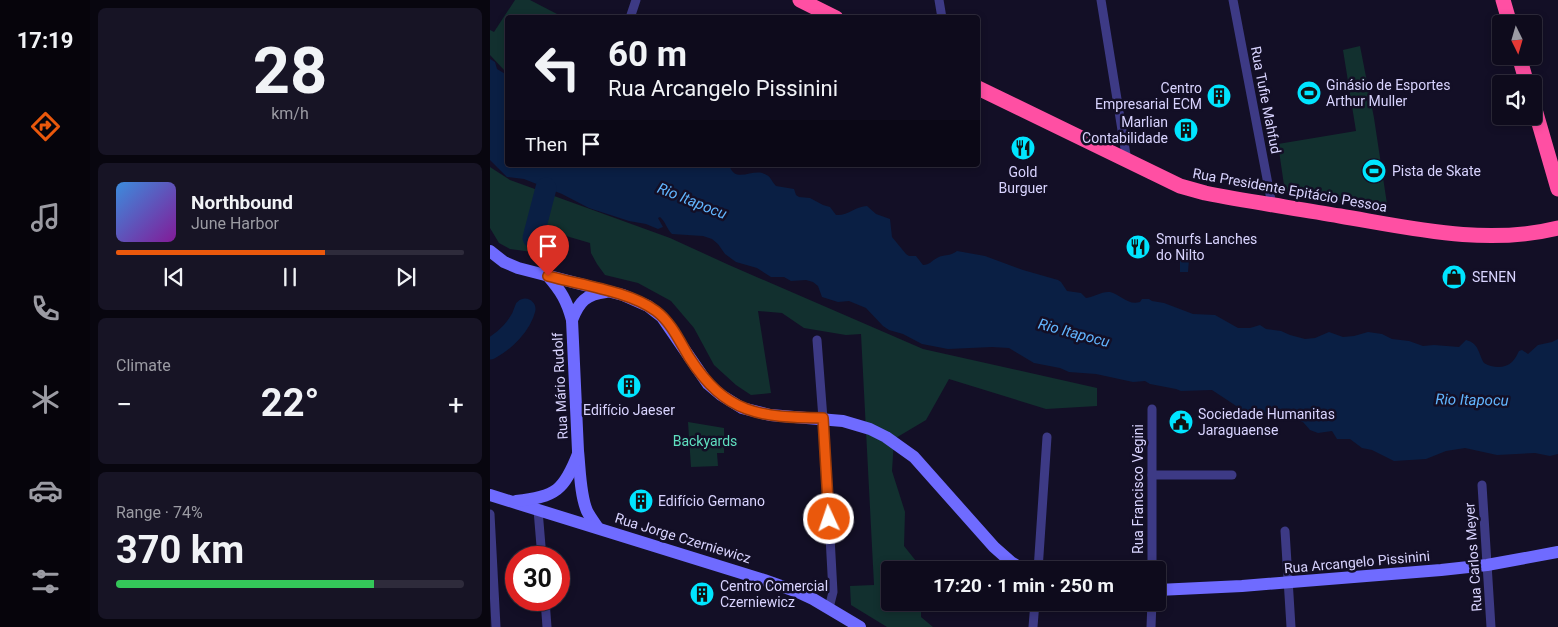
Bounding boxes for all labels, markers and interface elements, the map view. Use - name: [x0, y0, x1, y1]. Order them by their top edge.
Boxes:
- north arrow: [1492, 15, 1542, 65]
- map controls: [1492, 15, 1542, 125]
- text: 17:19: [17, 28, 73, 53]
- text: 28: [253, 33, 327, 109]
- text: 60 m: [608, 34, 687, 75]
- icon: left: [525, 35, 590, 100]
- street label: Rua Tufie Mahfud: [1248, 45, 1284, 155]
- button: sound: [1492, 75, 1542, 125]
- text: Rua Arcangelo Pissinini: [608, 76, 838, 101]
- place label: Ginásio de Esportes Arthur Muller: [1326, 77, 1451, 109]
- place label: Centro Empresarial ECM: [1095, 80, 1202, 112]
- sports icon: Ginásio de Esportes Arthur Muller: [1296, 80, 1322, 106]
- building icon: Centro Empresarial ECM: [1206, 83, 1232, 109]
- text: km/h: [271, 104, 309, 123]
- icon: directions: [28, 109, 63, 144]
- place label: Marlian Contabilidade: [1082, 114, 1168, 146]
- building icon: Marlian Contabilidade: [1173, 117, 1199, 143]
- icon: arrive: [577, 130, 605, 158]
- text: Then: [525, 133, 567, 156]
- restaurant icon: Gold Burguer: [1010, 135, 1036, 161]
- sports icon: Pista de Skate: [1361, 158, 1387, 184]
- place label: Pista de Skate: [1392, 163, 1481, 179]
- place label: Gold Burguer: [999, 164, 1048, 196]
- street label: Rua Presidente Epitácio Pessoa: [1191, 165, 1389, 215]
- water label: Rio Itapocu: [655, 179, 729, 223]
- text: Northbound: [191, 191, 293, 214]
- icon: music: [28, 200, 63, 235]
- text: June Harbor: [191, 214, 279, 233]
- pin: [527, 225, 569, 276]
- place label: Smurfs Lanches do Nilto: [1156, 231, 1257, 263]
- icon: arrive: [534, 232, 562, 260]
- restaurant icon: Smurfs Lanches do Nilto: [1125, 234, 1151, 260]
- icon: previous: [160, 263, 188, 291]
- icon: pause: [276, 263, 304, 291]
- icon: next: [392, 263, 420, 291]
- shop icon: SENEN: [1441, 264, 1467, 290]
- place label: SENEN: [1472, 269, 1516, 285]
- icon: phone: [28, 291, 63, 326]
- water label: Rio Itapocu: [1036, 315, 1112, 351]
- street label: Rua Mário Rudolf: [549, 332, 571, 440]
- text: Climate: [116, 356, 171, 375]
- building icon: Edifício Jaeser: [616, 373, 642, 399]
- text: 22°: [261, 381, 319, 425]
- icon: climate: [28, 382, 63, 417]
- text: −: [116, 388, 132, 421]
- text: +: [448, 388, 464, 421]
- water label: Rio Itapocu: [1435, 390, 1509, 410]
- place label: Edifício Jaeser: [583, 402, 675, 418]
- place label: Sociedade Humanitas Jaraguaense: [1198, 406, 1335, 438]
- public building icon: Sociedade Humanitas Jaraguaense: [1168, 409, 1194, 435]
- street label: Rua Francisco Vegini: [1130, 424, 1146, 554]
- park label: Backyards: [673, 433, 737, 449]
- icon: car: [28, 473, 63, 508]
- building icon: Edifício Germano: [628, 488, 654, 514]
- position arrow: [802, 492, 854, 544]
- place label: Edifício Germano: [658, 493, 765, 509]
- street label: Rua Carlos Meyer: [1461, 502, 1485, 612]
- text: Range · 74%: [116, 503, 203, 522]
- street label: Rua Jorge Czerniewicz: [613, 510, 753, 566]
- text: 370 km: [116, 528, 244, 572]
- speed limit sign: 30: [505, 546, 570, 611]
- street label: Rua Arcangelo Pissinini: [1283, 548, 1431, 576]
- icon: filters: [28, 564, 63, 599]
- text: 17:20 · 1 min · 250 m: [933, 574, 1114, 597]
- place label: Centro Comercial Czerniewicz: [720, 578, 828, 610]
- building icon: Centro Comercial Czerniewicz: [689, 581, 715, 607]

